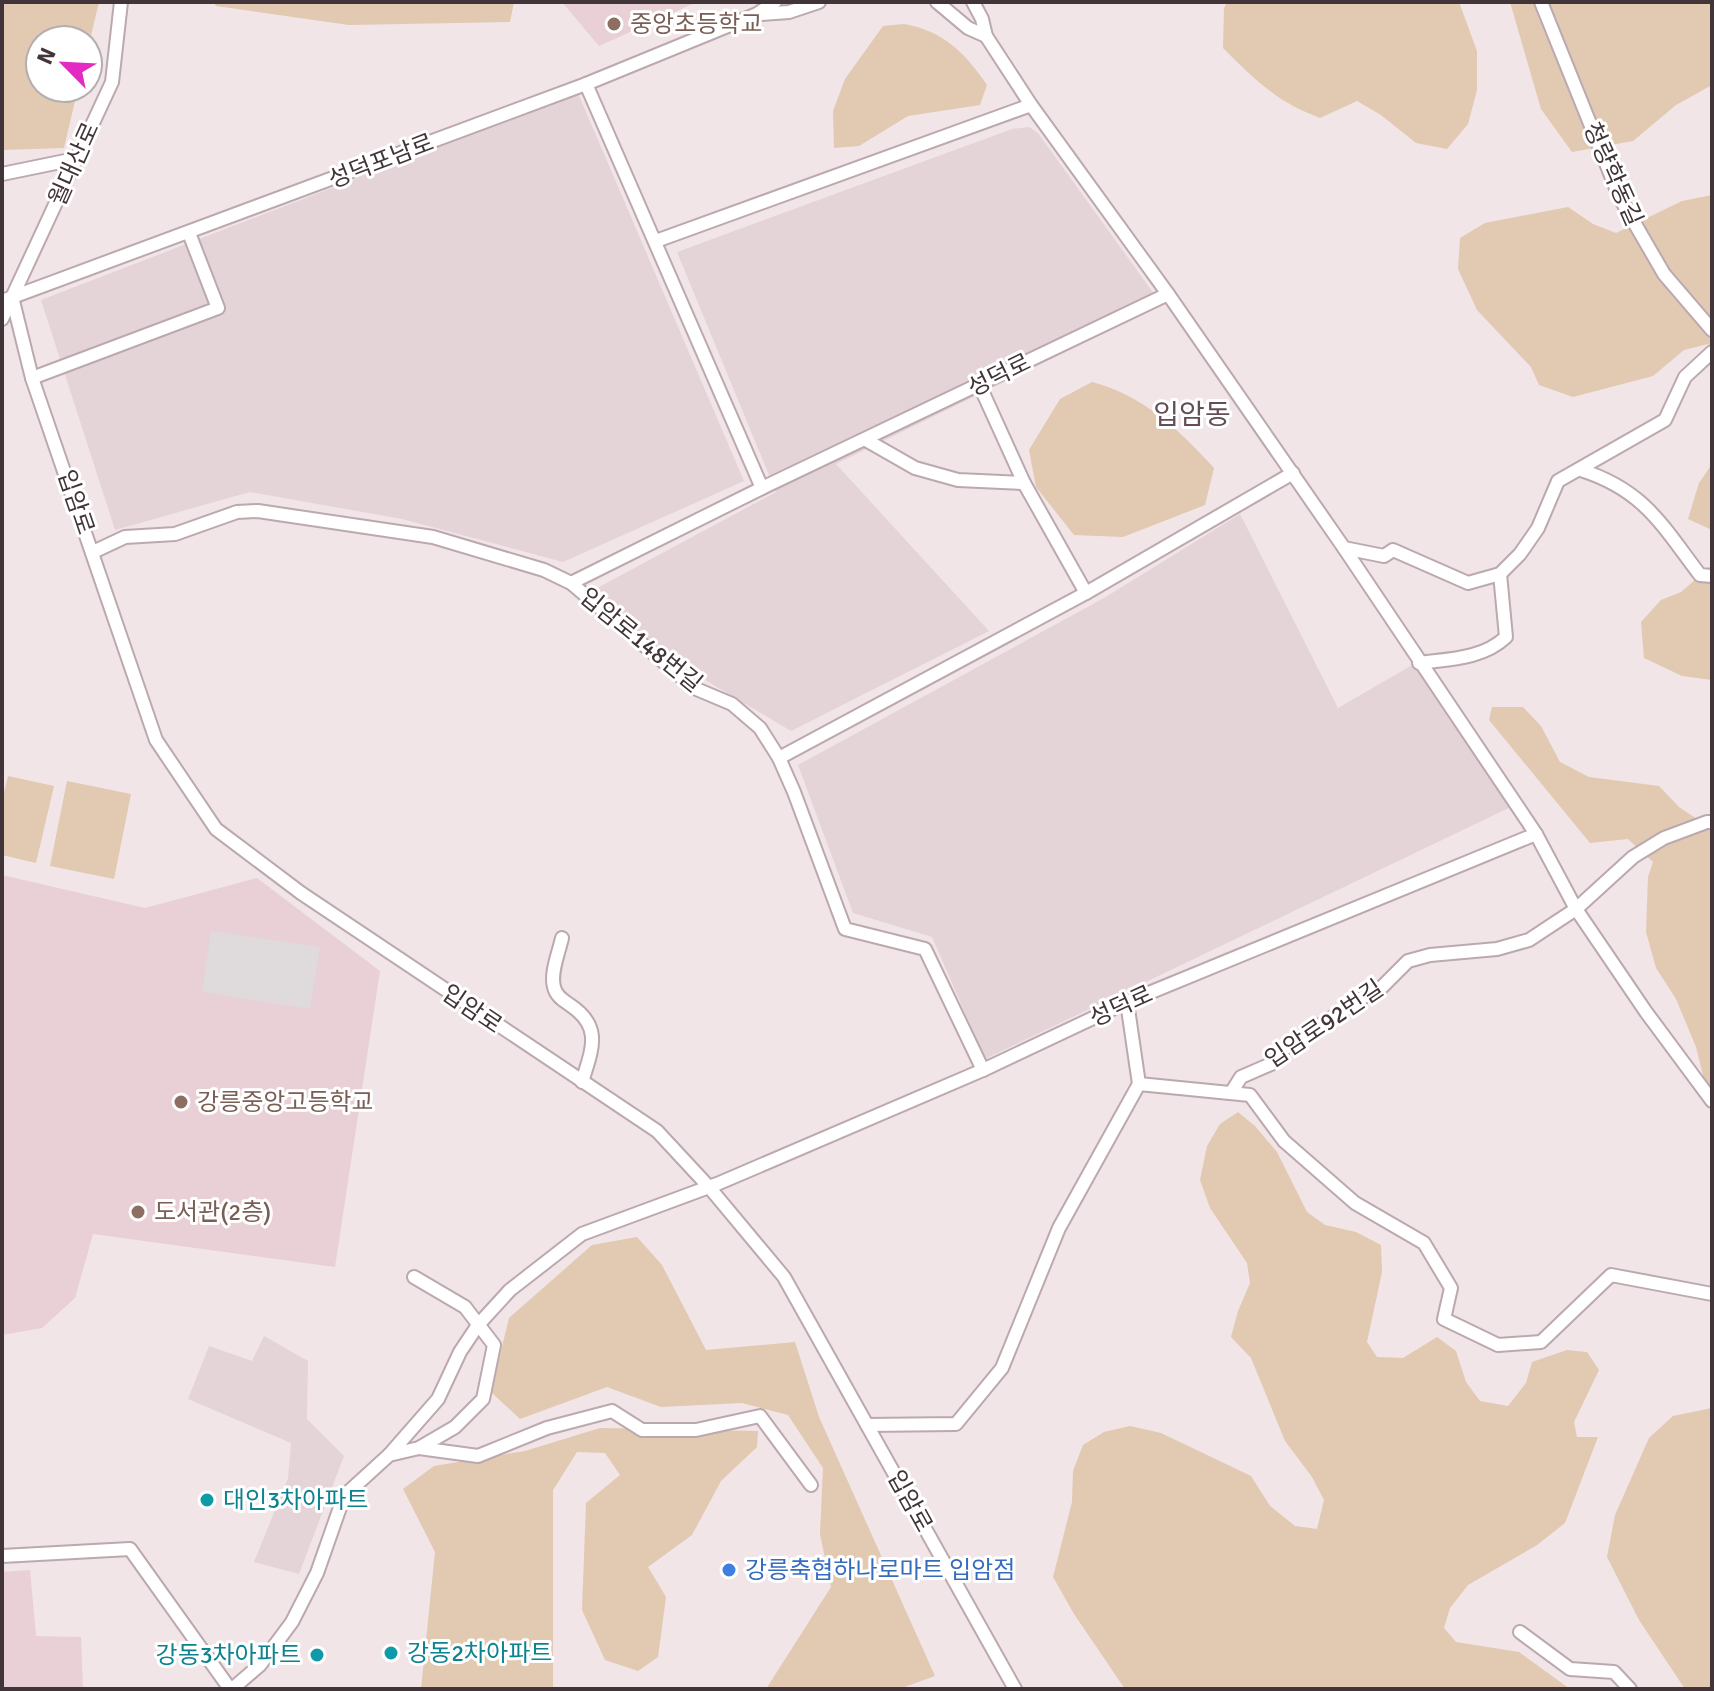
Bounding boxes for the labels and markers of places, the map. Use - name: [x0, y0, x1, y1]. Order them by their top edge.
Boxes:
- place label: 중앙초등학교: [630, 9, 762, 39]
- marker: 중앙초등학교: [605, 15, 623, 33]
- place label: 강릉중앙고등학교: [197, 1087, 374, 1117]
- marker: 강릉중앙고등학교: [172, 1093, 190, 1111]
- place label: 도서관(2층): [154, 1197, 271, 1227]
- marker: 도서관(2층): [129, 1203, 147, 1221]
- place label: 대인3차아파트: [223, 1485, 368, 1515]
- marker: 대인3차아파트: [198, 1491, 216, 1509]
- place label: 강릉축협하나로마트 입암점: [745, 1555, 1015, 1585]
- marker: 강릉축협하나로마트 입암점: [720, 1561, 738, 1579]
- place label: 강동2차아파트: [407, 1638, 552, 1668]
- place label: 강동3차아파트: [156, 1640, 301, 1670]
- marker: 강동2차아파트: [382, 1644, 400, 1662]
- marker: 강동3차아파트: [308, 1646, 326, 1664]

